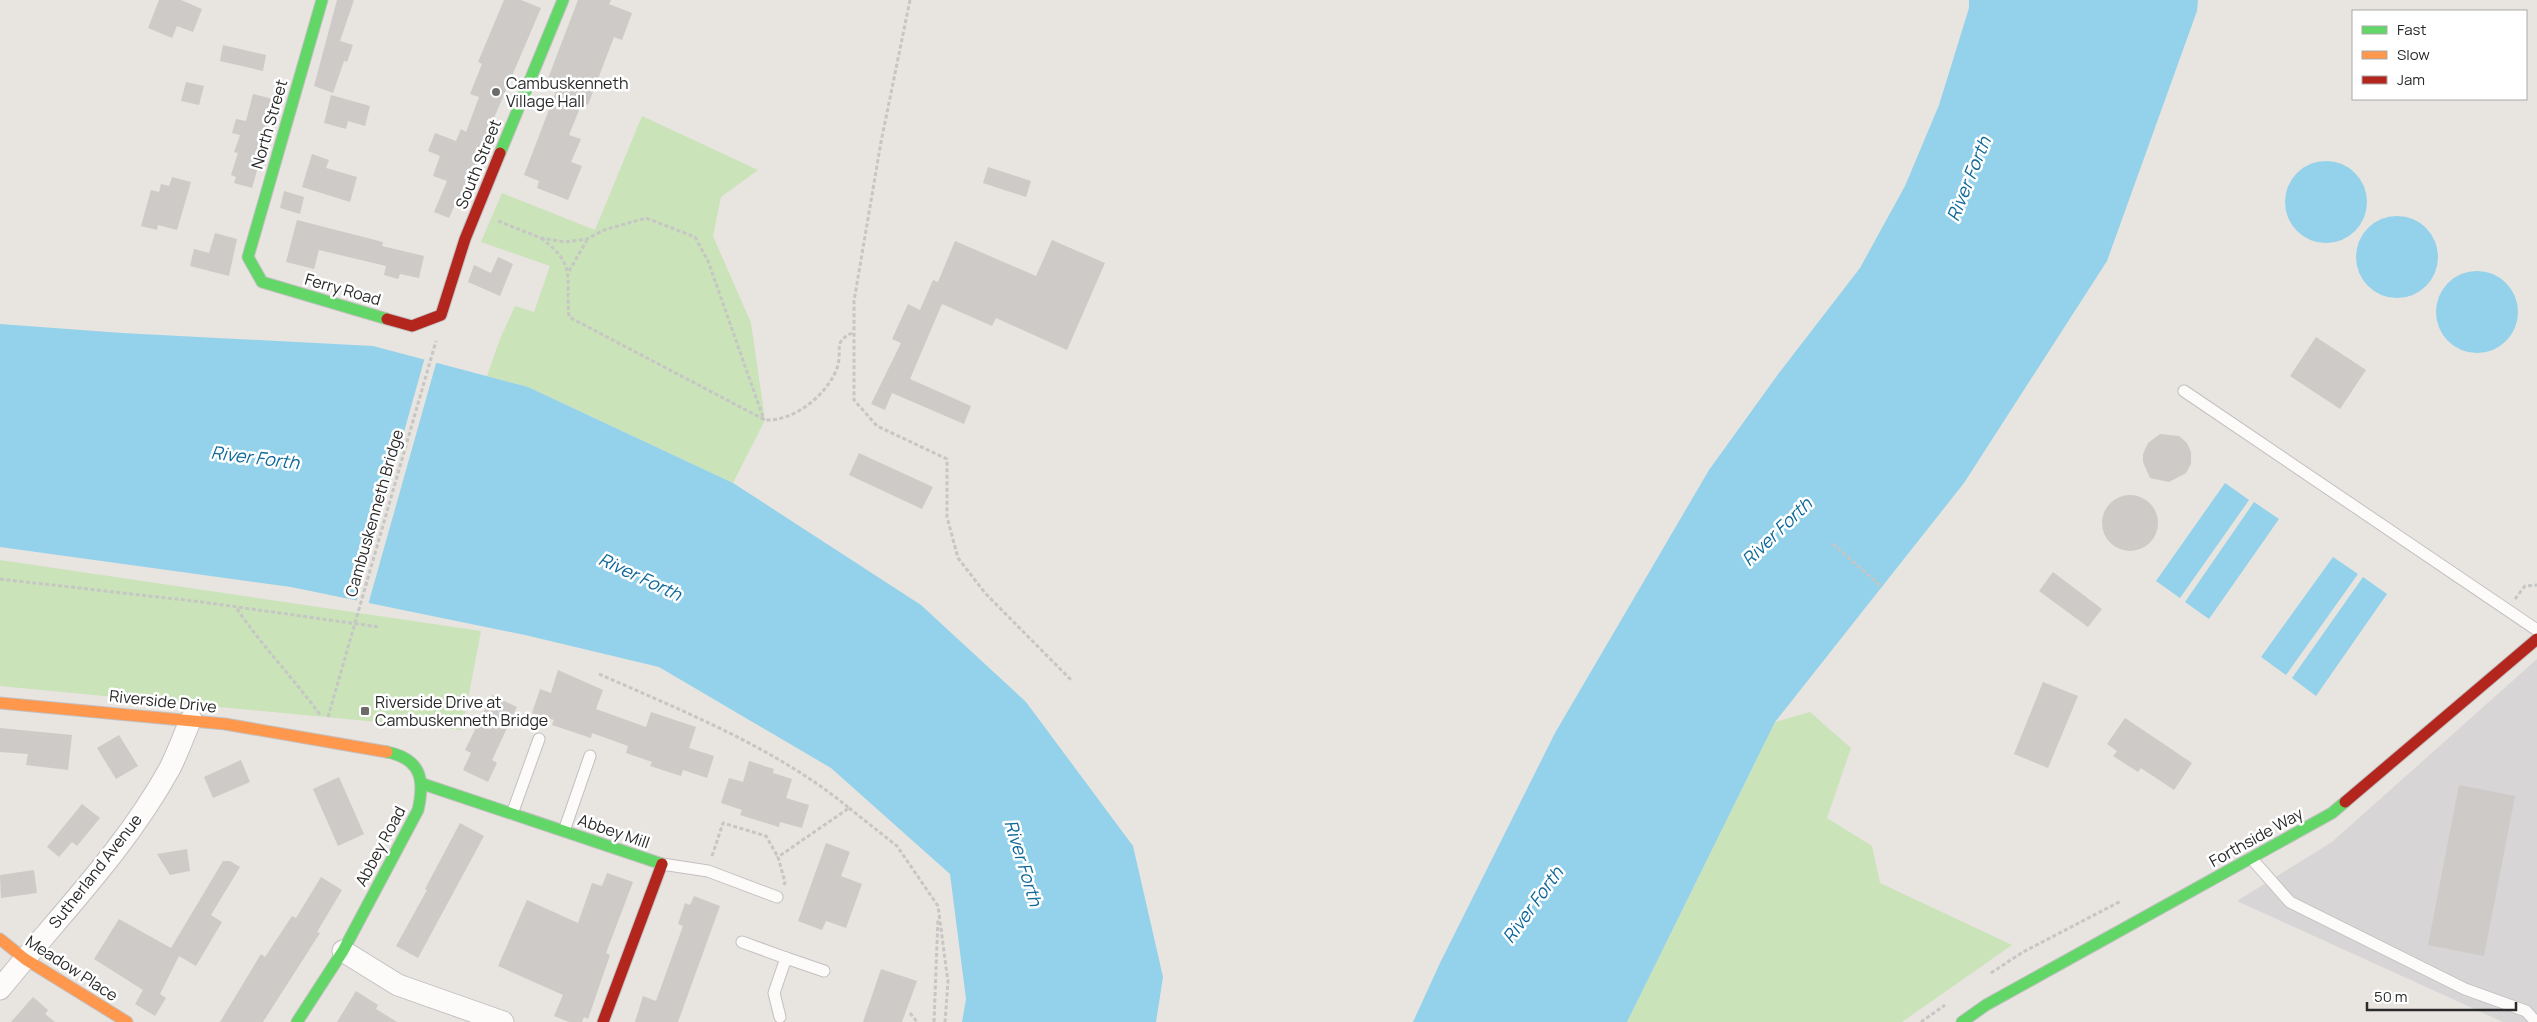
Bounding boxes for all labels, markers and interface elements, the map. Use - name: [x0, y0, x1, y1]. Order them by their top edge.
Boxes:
- legend: [2352, 10, 2527, 100]
- text: Fast: [2397, 19, 2426, 40]
- text: Slow: [2397, 44, 2430, 65]
- text: Jam: [2397, 69, 2425, 90]
- place label: Cambuskenneth Village Hall: [506, 72, 628, 112]
- street label: North Street: [246, 77, 292, 171]
- marker: Cambuskenneth Village Hall: [490, 86, 502, 98]
- street label: South Street: [450, 116, 506, 212]
- water label: River Forth: [1940, 132, 1996, 224]
- street label: Ferry Road: [302, 268, 384, 310]
- street label: Cambuskenneth Bridge: [340, 427, 408, 599]
- water label: River Forth: [210, 440, 302, 474]
- water label: River Forth: [1736, 491, 1818, 571]
- water label: River Forth: [595, 546, 687, 606]
- street label: Riverside Drive: [108, 684, 218, 718]
- place label: Riverside Drive at Cambuskenneth Bridge: [375, 691, 548, 731]
- marker: Riverside Drive at Cambuskenneth Bridge: [359, 705, 371, 717]
- street label: Abbey Road: [350, 802, 410, 890]
- street label: Forthside Way: [2205, 802, 2307, 872]
- street label: Abbey Mill: [575, 808, 653, 854]
- street label: Sutherland Avenue: [43, 809, 147, 933]
- water label: River Forth: [1000, 817, 1049, 910]
- water label: River Forth: [1496, 860, 1569, 947]
- street label: Meadow Place: [22, 930, 122, 1006]
- scale bar: [2367, 980, 2516, 1012]
- text: 50 m: [2374, 986, 2408, 1007]

